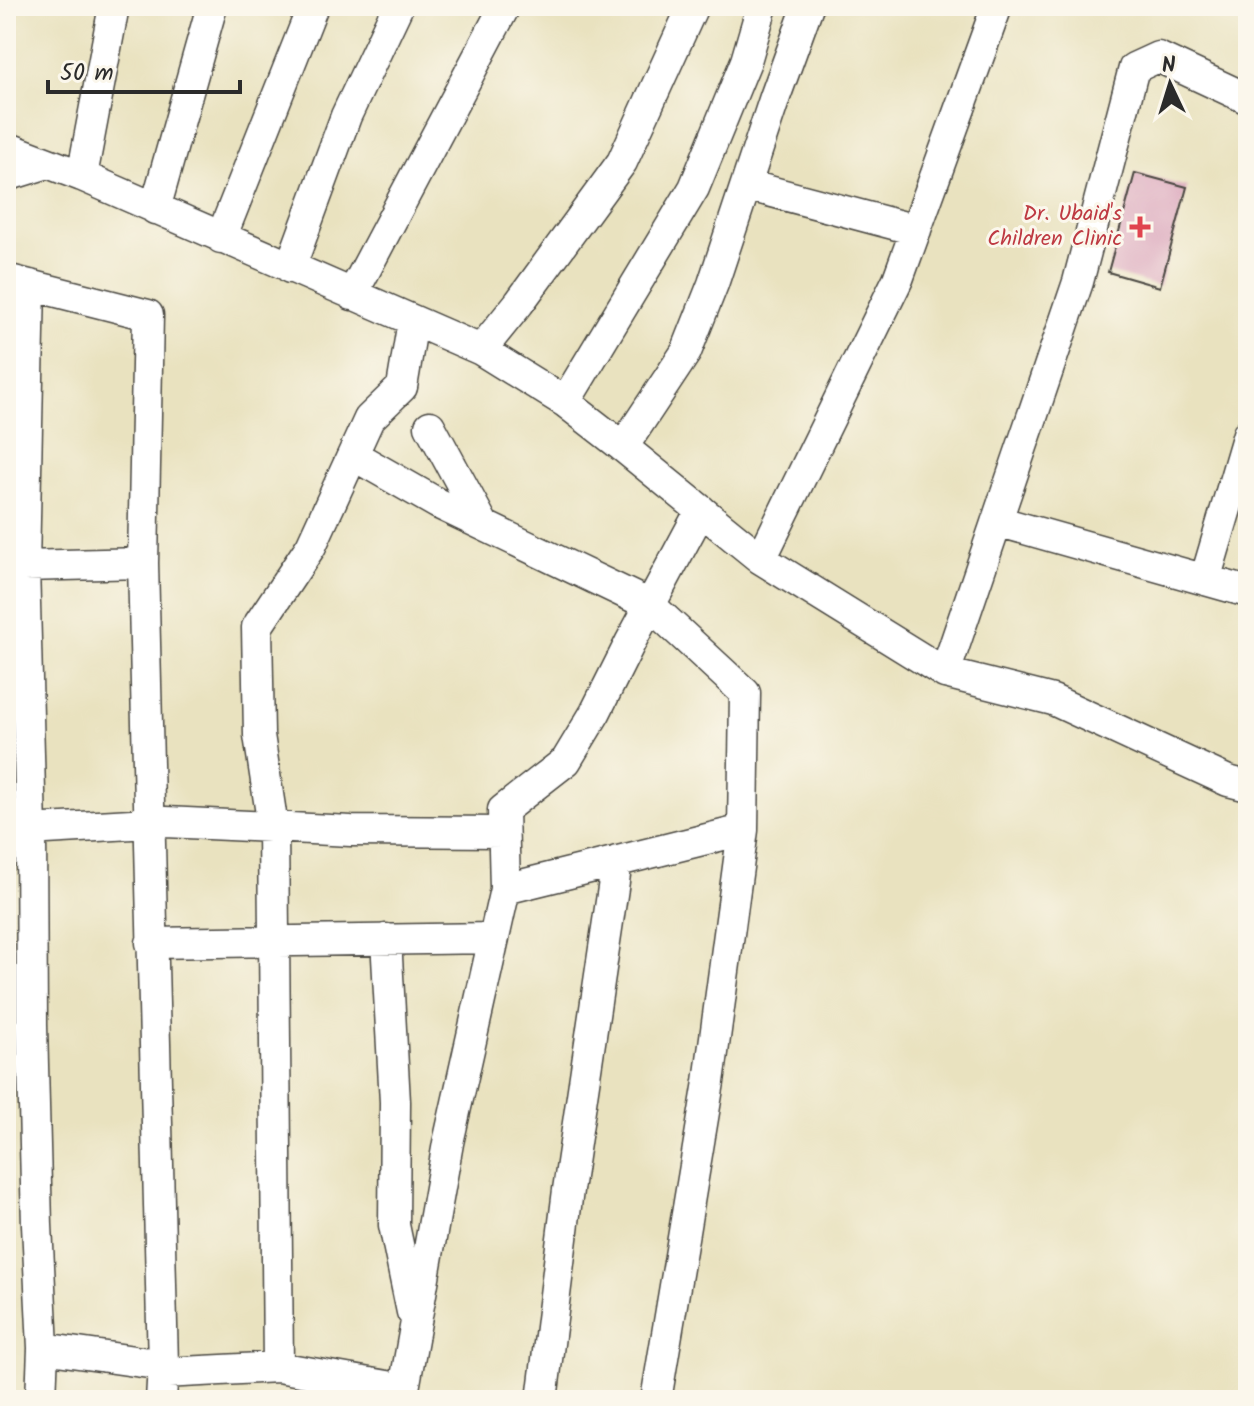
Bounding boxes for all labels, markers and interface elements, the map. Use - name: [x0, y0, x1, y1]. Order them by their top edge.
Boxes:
- scale bar: [48, 44, 240, 94]
- north arrow: [1130, 44, 1210, 124]
- text: N: [1161, 49, 1177, 84]
- text: 50 m: [60, 54, 114, 93]
- place label: Dr. Ubaid's Children Clinic: [987, 197, 1123, 257]
- marker: Dr. Ubaid's Children Clinic: [1129, 216, 1151, 238]

